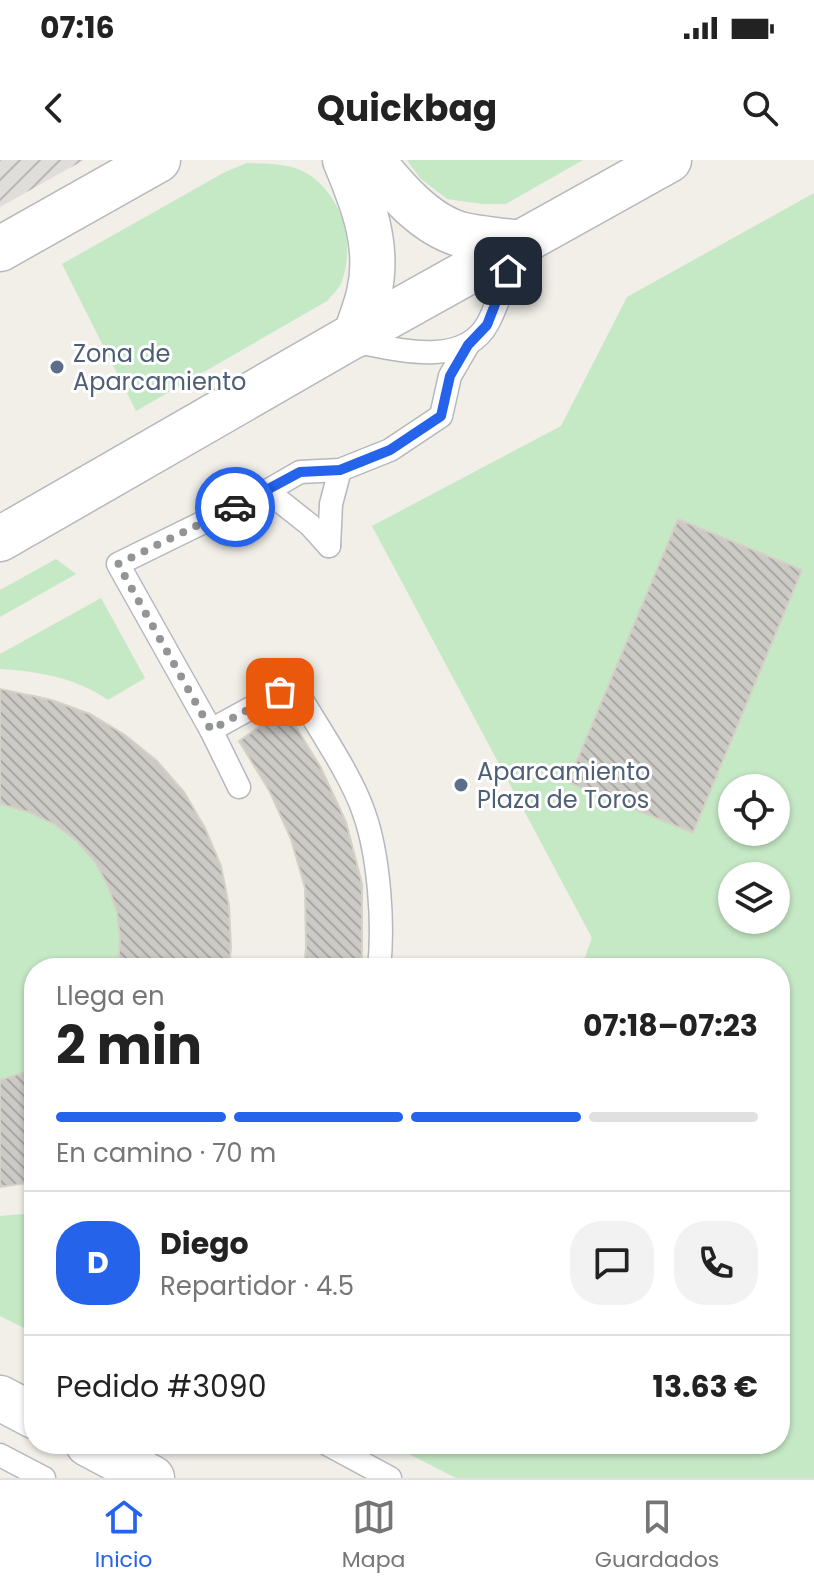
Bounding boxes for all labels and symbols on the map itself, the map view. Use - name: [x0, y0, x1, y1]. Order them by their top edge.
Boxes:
- pin: [474, 237, 542, 305]
- place label: Zona de Aparcamiento: [73, 337, 246, 398]
- marker: Zona de Aparcamiento: [48, 358, 66, 376]
- courier: [195, 467, 275, 547]
- pin: [246, 658, 314, 726]
- place label: Aparcamiento Plaza de Toros: [477, 755, 650, 816]
- marker: Aparcamiento Plaza de Toros: [452, 776, 470, 794]

